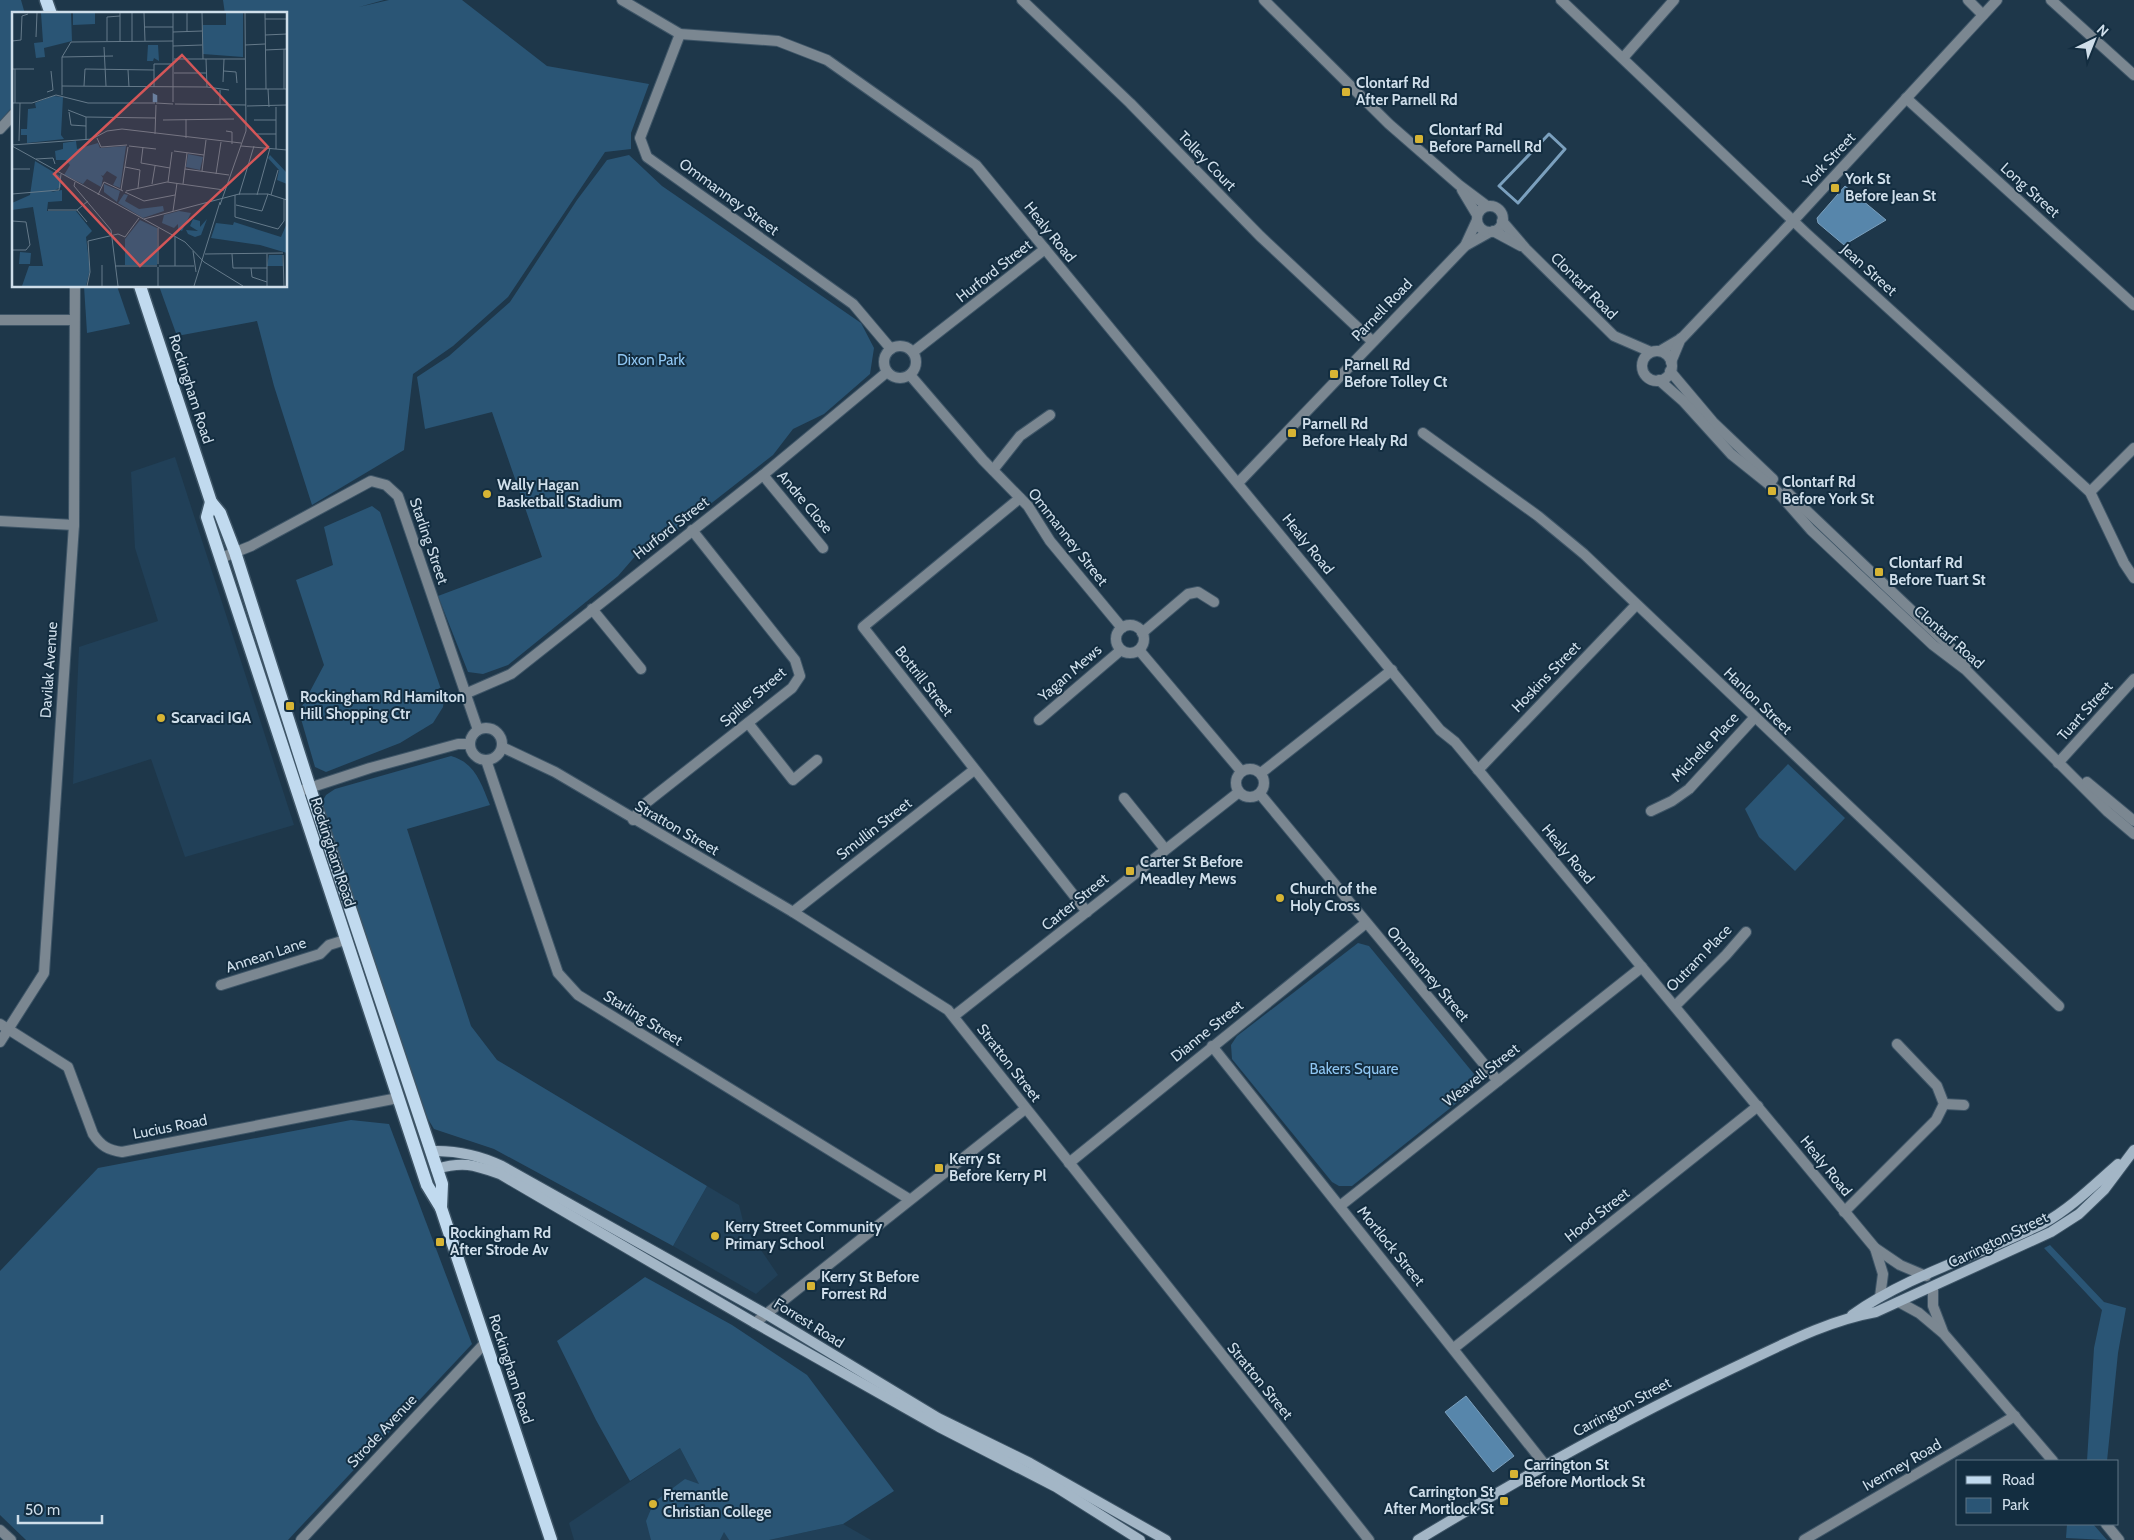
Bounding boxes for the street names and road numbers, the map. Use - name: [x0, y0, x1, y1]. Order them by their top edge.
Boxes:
- street label: Tolley Court: [1174, 128, 1240, 194]
- street label: York Street: [1798, 129, 1859, 192]
- street label: Ommanney Street: [676, 155, 782, 239]
- street label: Long Street: [1997, 159, 2063, 221]
- street label: Healy Road: [1020, 198, 1080, 266]
- street label: Hurford Street: [953, 236, 1035, 306]
- street label: Jean Street: [1837, 240, 1901, 300]
- street label: Clontarf Road: [1547, 249, 1621, 323]
- street label: Parnell Road: [1348, 275, 1416, 345]
- street label: Rockingham Road: [165, 332, 217, 446]
- street label: Andre Close: [774, 467, 837, 537]
- street label: Ommanney Street: [1024, 485, 1112, 589]
- street label: Hurford Street: [630, 493, 712, 563]
- street label: Starling Street: [406, 496, 452, 586]
- street label: Healy Road: [1278, 510, 1338, 578]
- street label: Clontarf Road: [1910, 602, 1988, 672]
- street label: Davilak Avenue: [37, 621, 61, 719]
- street label: Hoskins Street: [1508, 638, 1584, 716]
- street label: Yagan Mews: [1034, 641, 1105, 706]
- street label: Bottrill Street: [891, 642, 957, 720]
- street label: Spiller Street: [716, 663, 790, 731]
- street label: Hanlon Street: [1720, 664, 1796, 738]
- street label: Tuart Street: [2054, 678, 2116, 744]
- street label: Michelle Place: [1667, 708, 1743, 785]
- street label: Smullin Street: [833, 794, 915, 864]
- street label: Rockingham Road: [307, 795, 359, 909]
- street label: Stratton Street: [632, 797, 722, 859]
- street label: Healy Road: [1538, 821, 1598, 887]
- street label: Carter Street: [1038, 870, 1112, 934]
- street label: Outram Place: [1663, 920, 1736, 995]
- street label: Ommanney Street: [1383, 923, 1473, 1025]
- street label: Annean Lane: [224, 933, 309, 976]
- street label: Starling Street: [600, 987, 686, 1049]
- street label: Dianne Street: [1167, 996, 1247, 1066]
- street label: Stratton Street: [973, 1020, 1045, 1106]
- street label: Weavell Street: [1439, 1040, 1523, 1110]
- street label: Lucius Road: [131, 1111, 209, 1143]
- street label: Healy Road: [1796, 1132, 1856, 1200]
- street label: Hood Street: [1561, 1184, 1633, 1246]
- street label: Mortlock Street: [1353, 1203, 1429, 1289]
- street label: Carrington Street: [1945, 1208, 2051, 1272]
- street label: Forrest Road: [770, 1294, 848, 1352]
- street label: Rockingham Road: [485, 1312, 537, 1426]
- street label: Stratton Street: [1223, 1339, 1297, 1423]
- street label: Carrington Street: [1570, 1374, 1674, 1440]
- street label: Strode Avenue: [344, 1391, 421, 1471]
- street label: Ivermey Road: [1860, 1435, 1944, 1495]

